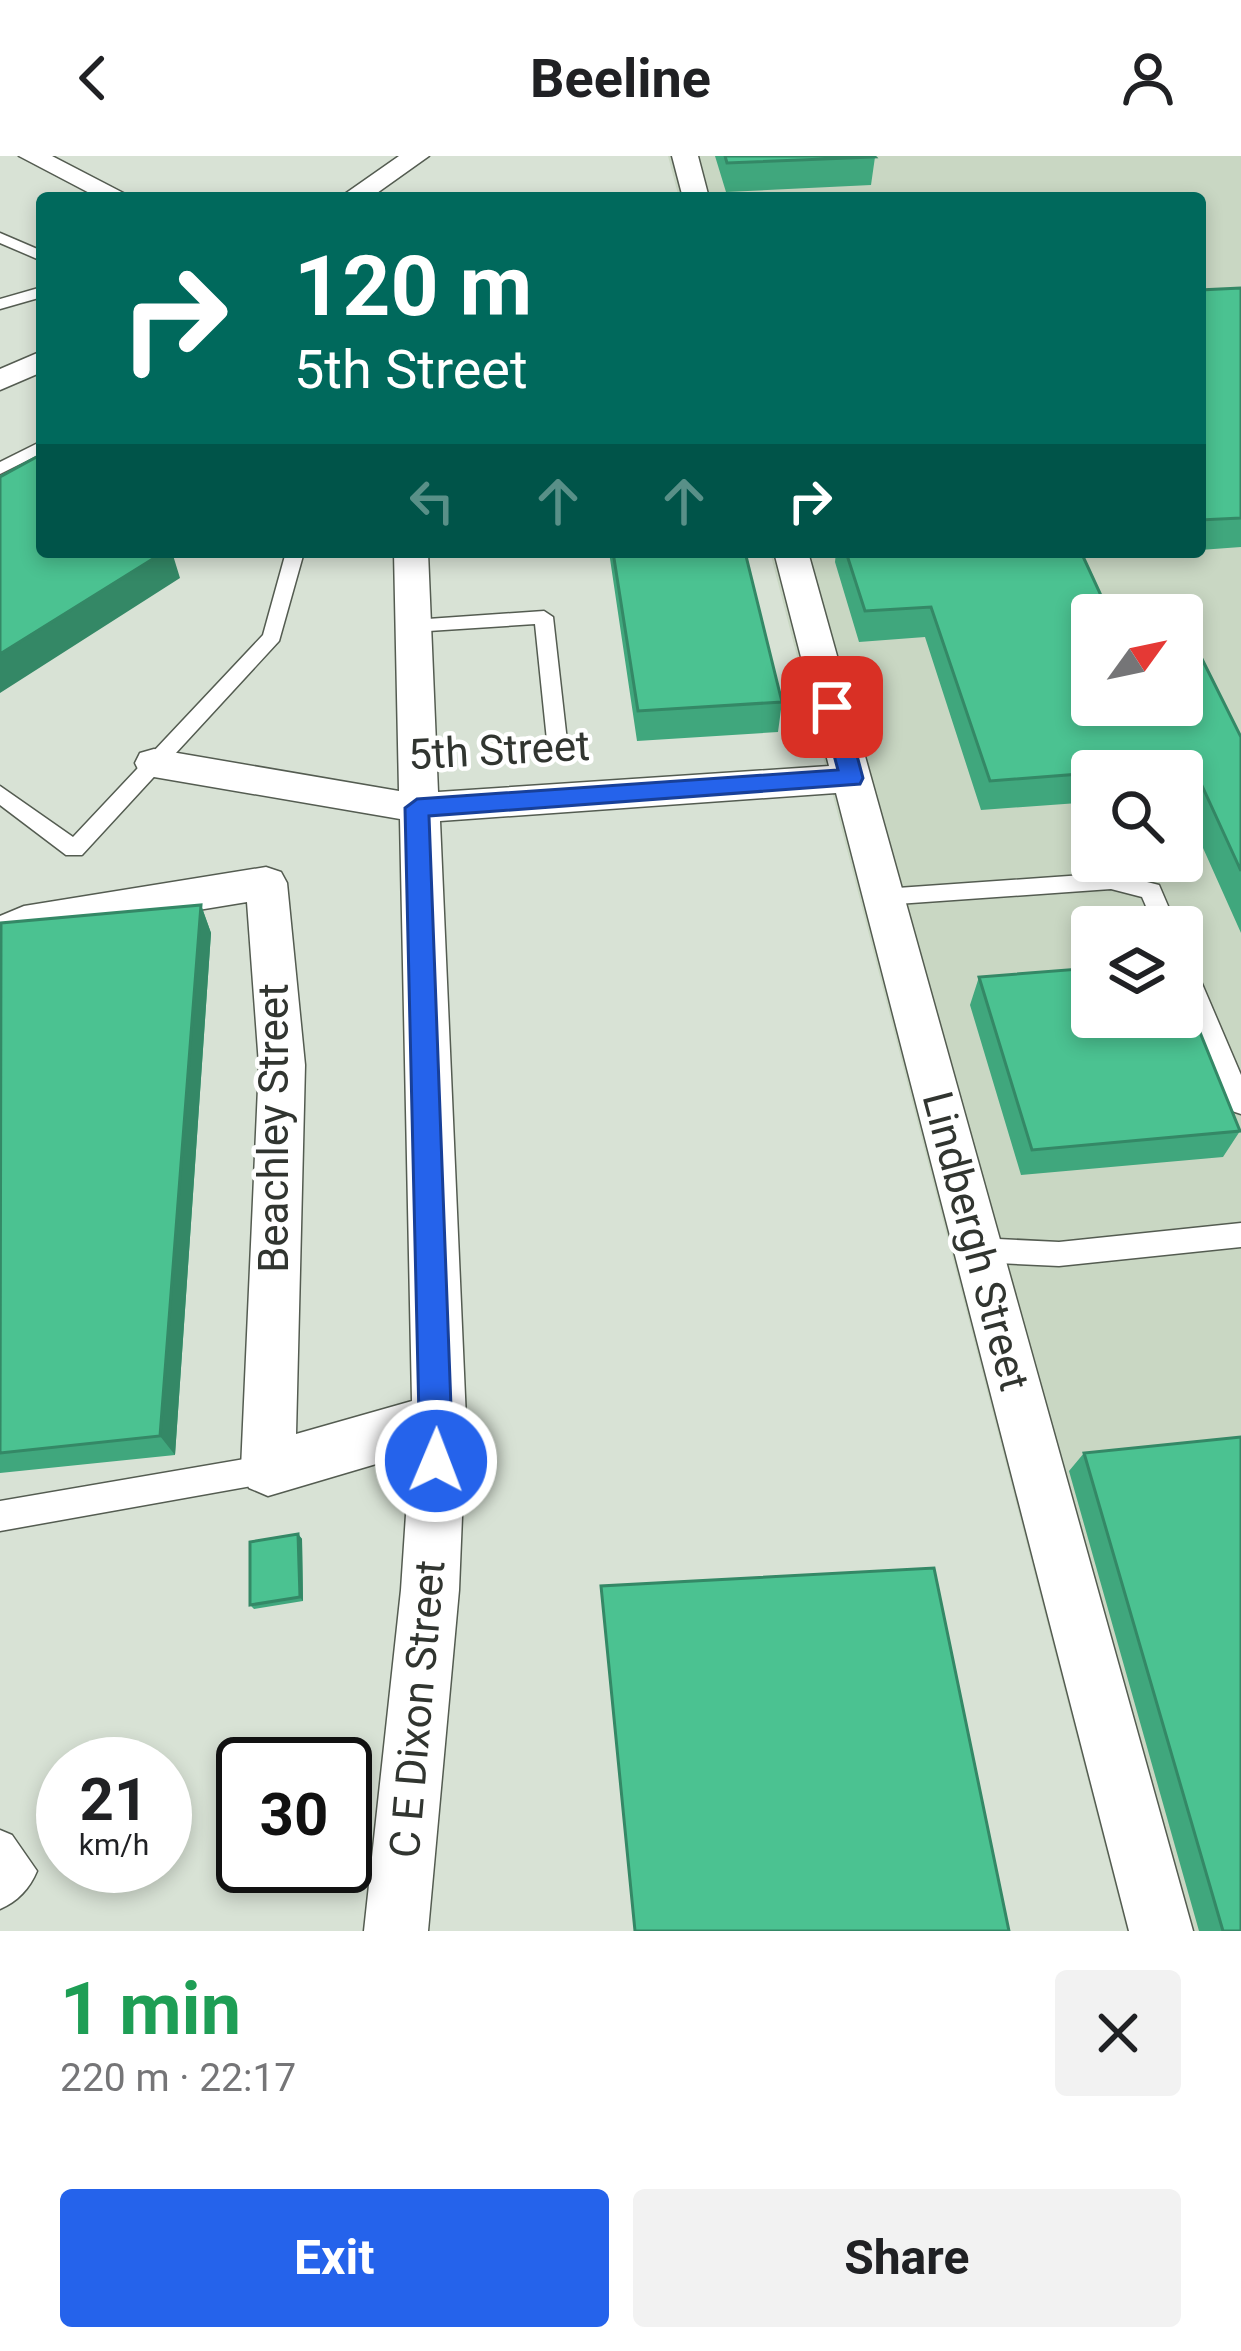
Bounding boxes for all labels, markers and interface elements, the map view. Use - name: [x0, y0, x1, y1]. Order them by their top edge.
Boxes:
- icon: back: [60, 45, 126, 111]
- icon: person: [1115, 45, 1181, 111]
- text: Beeline: [530, 47, 711, 110]
- text: 120 m: [294, 237, 532, 336]
- icon: right: [96, 240, 252, 396]
- text: 5th Street: [294, 338, 528, 401]
- icon: left: [399, 468, 465, 534]
- icon: ahead: [525, 468, 591, 534]
- icon: ahead: [651, 468, 717, 534]
- icon: right: [777, 468, 843, 534]
- north arrow: [1071, 594, 1203, 726]
- map controls: [1071, 594, 1203, 1038]
- pin: [781, 656, 883, 758]
- icon: arrive: [799, 674, 865, 740]
- street label: 5th Street: [407, 721, 591, 779]
- button: search: [1071, 750, 1203, 882]
- button: layers: [1071, 906, 1203, 1038]
- street label: Beachley Street: [249, 983, 298, 1273]
- street label: Lindbergh Street: [913, 1086, 1039, 1396]
- position arrow: [373, 1398, 499, 1524]
- street label: C E Dixon Street: [380, 1558, 454, 1860]
- speed limit sign: 30: [216, 1737, 372, 1893]
- text: 21: [80, 1764, 148, 1835]
- text: km/h: [79, 1827, 149, 1862]
- text: 1 min: [60, 1967, 241, 2052]
- button: close: [1055, 1970, 1181, 2096]
- text: 220 m · 22:17: [60, 2055, 296, 2101]
- button: Exit: [60, 2189, 609, 2327]
- button: Share: [633, 2189, 1181, 2327]

